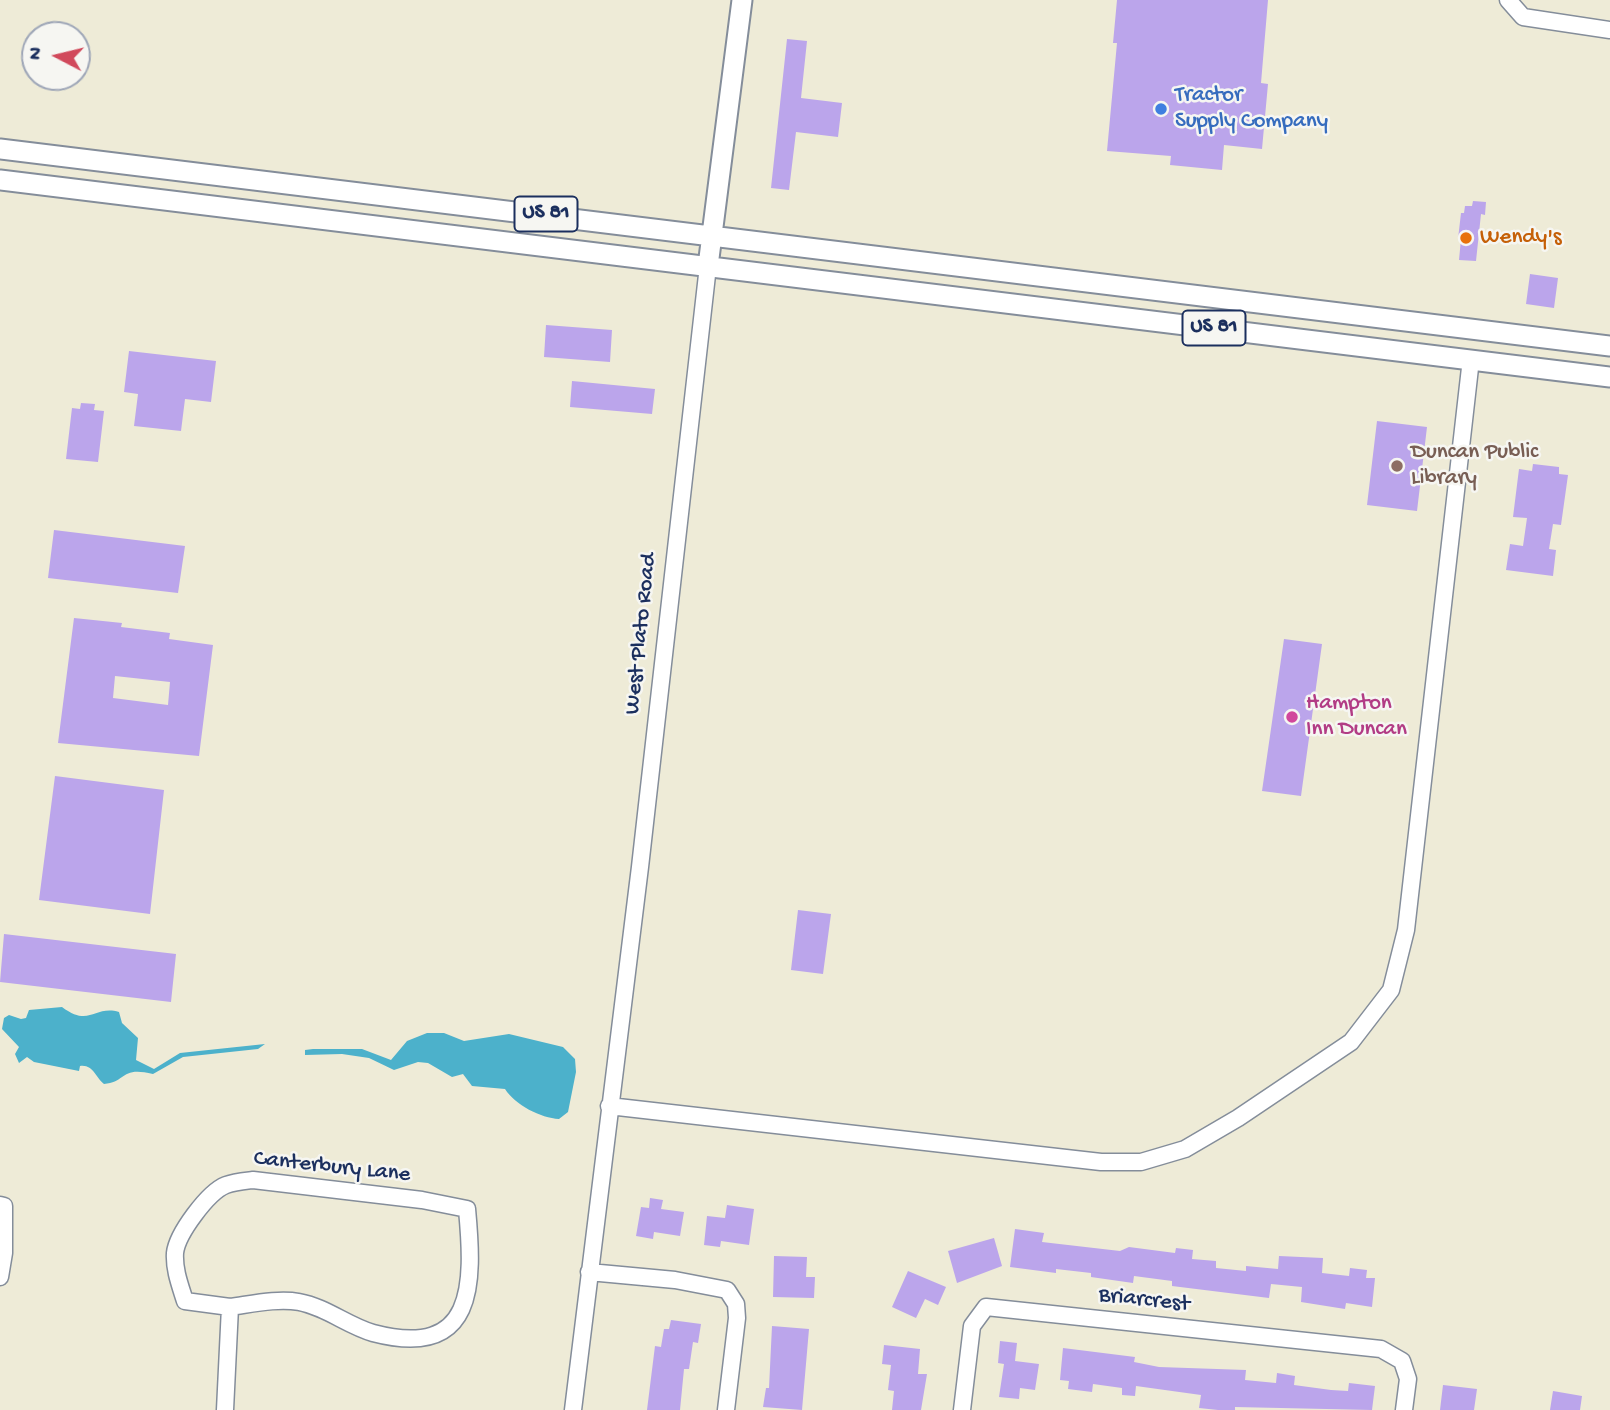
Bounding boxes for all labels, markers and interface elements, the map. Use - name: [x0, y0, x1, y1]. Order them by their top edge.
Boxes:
- north arrow: [21, 21, 91, 91]
- text: N: [24, 46, 49, 61]
- place label: Tractor Supply Company: [1175, 82, 1328, 136]
- marker: Tractor Supply Company: [1153, 101, 1169, 117]
- road number: US 81: [514, 196, 578, 232]
- place label: Wendy's: [1480, 224, 1561, 252]
- marker: Wendy's: [1458, 230, 1474, 246]
- road number: US 81: [1182, 310, 1246, 346]
- place label: Duncan Public Library: [1411, 439, 1538, 493]
- marker: Duncan Public Library: [1389, 458, 1405, 474]
- street label: West Plato Road: [620, 552, 664, 716]
- place label: Hampton Inn Duncan: [1306, 690, 1407, 744]
- marker: Hampton Inn Duncan: [1284, 709, 1300, 725]
- street label: Canterbury Lane: [252, 1146, 412, 1190]
- street label: Briarcrest: [1097, 1282, 1191, 1320]

